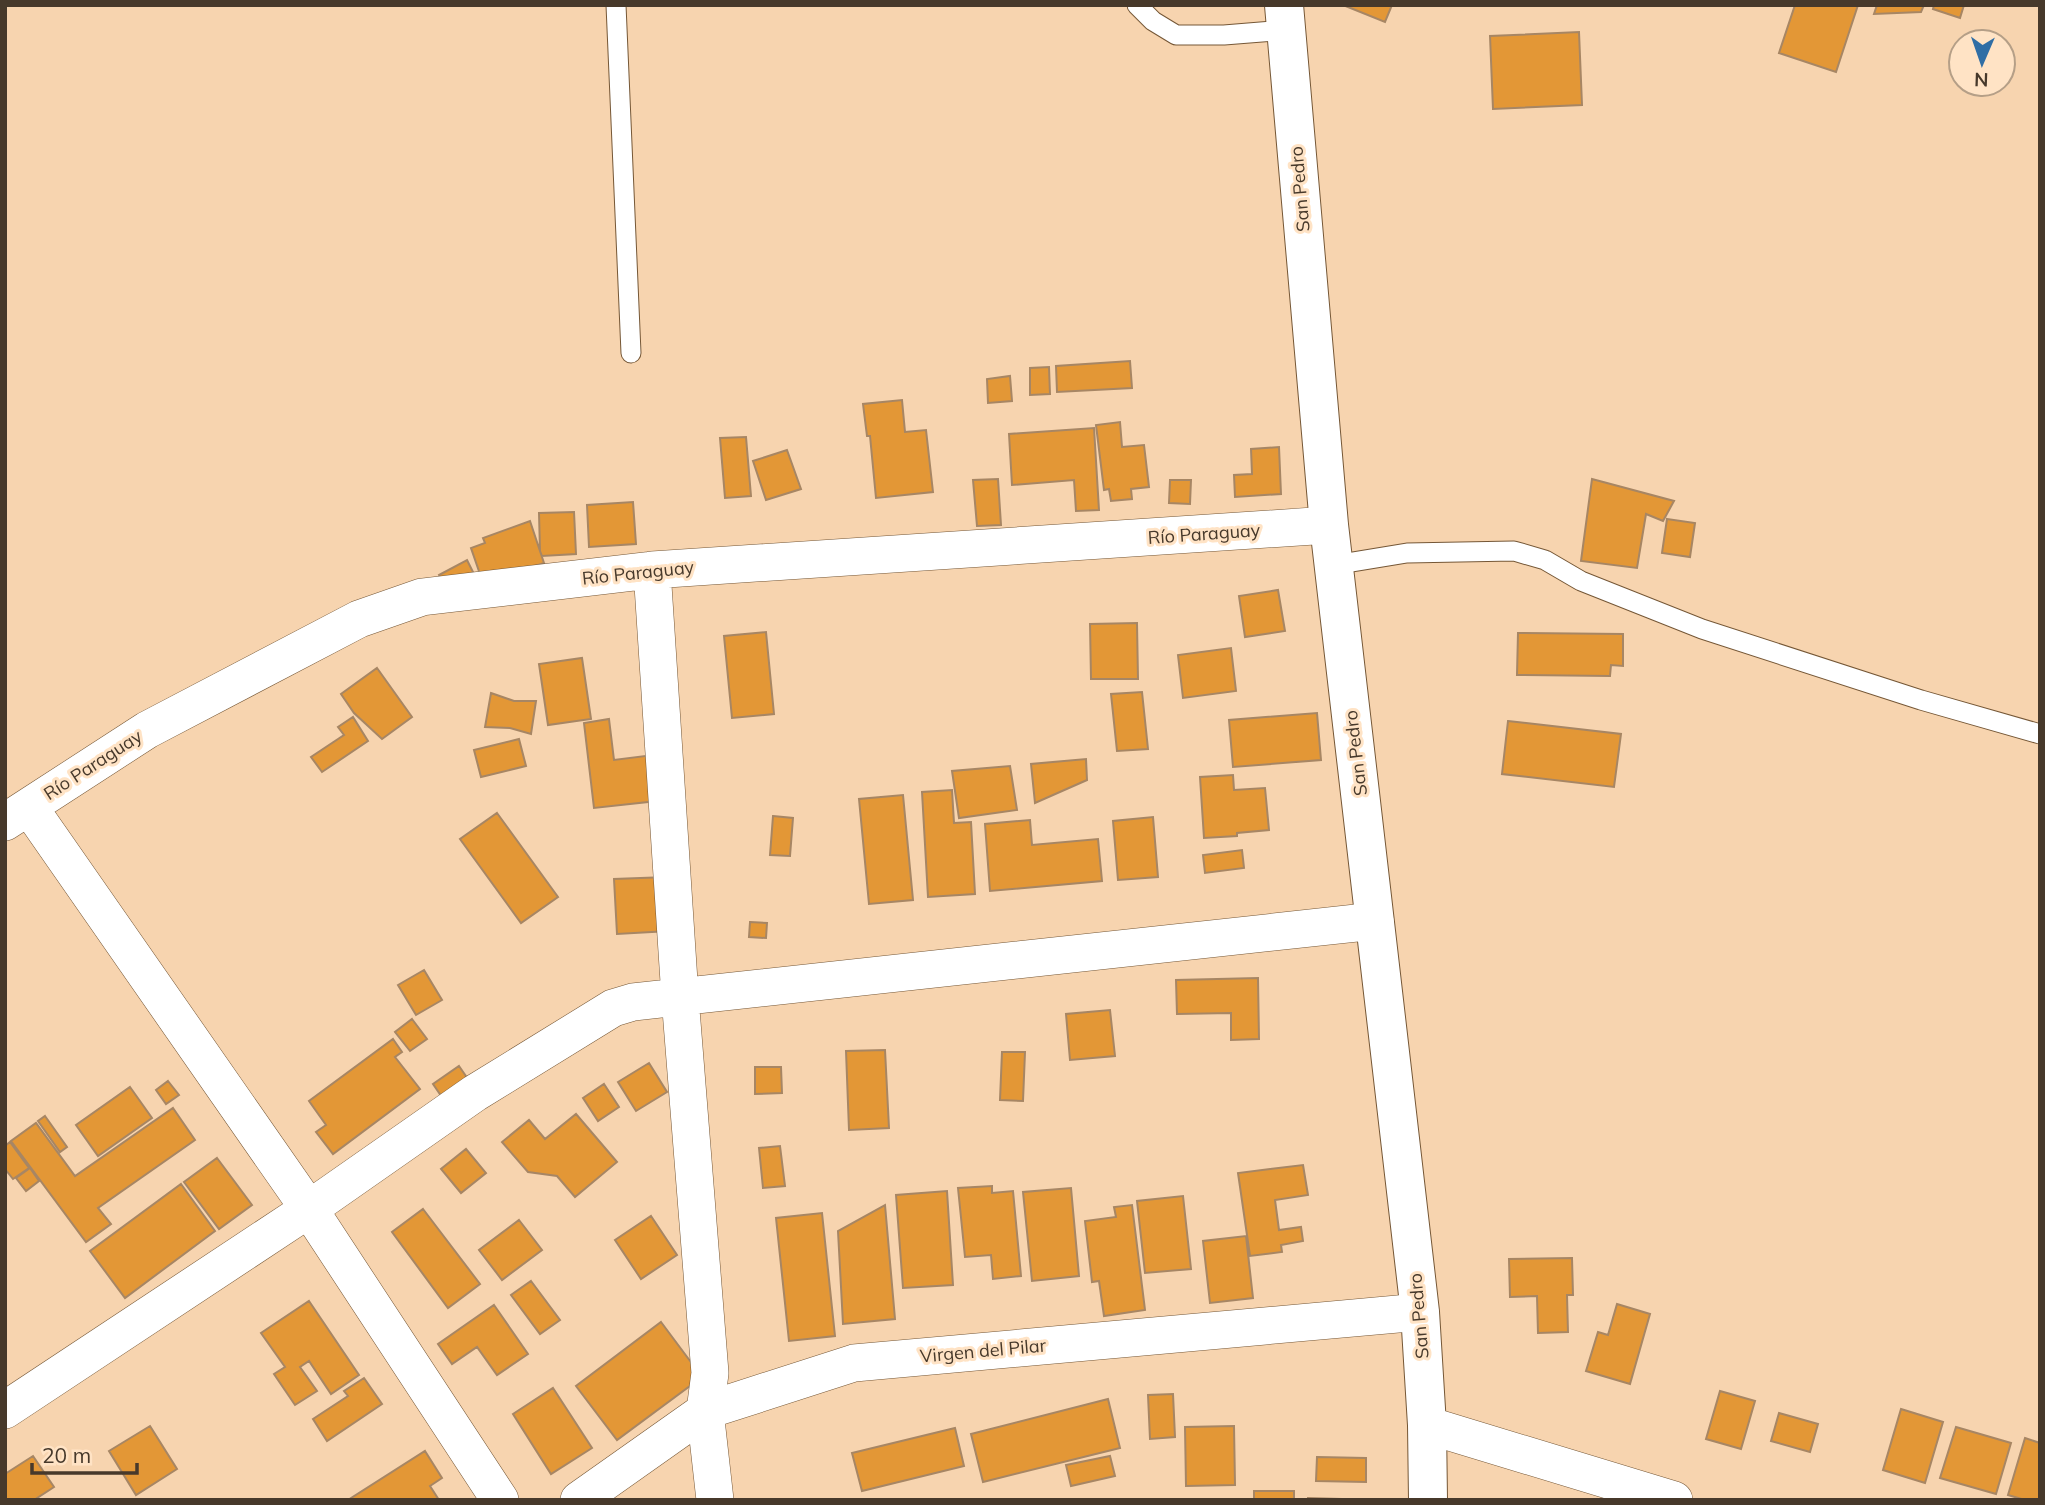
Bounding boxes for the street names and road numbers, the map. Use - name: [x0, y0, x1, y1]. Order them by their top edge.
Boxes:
- street label: San Pedro: [1284, 145, 1315, 233]
- street label: Río Paraguay: [1147, 518, 1261, 549]
- street label: Río Paraguay: [581, 555, 696, 590]
- street label: San Pedro: [1339, 709, 1372, 797]
- street label: Río Paraguay: [39, 724, 147, 805]
- street label: San Pedro: [1403, 1272, 1434, 1360]
- street label: Virgen del Pilar: [919, 1333, 1047, 1367]

